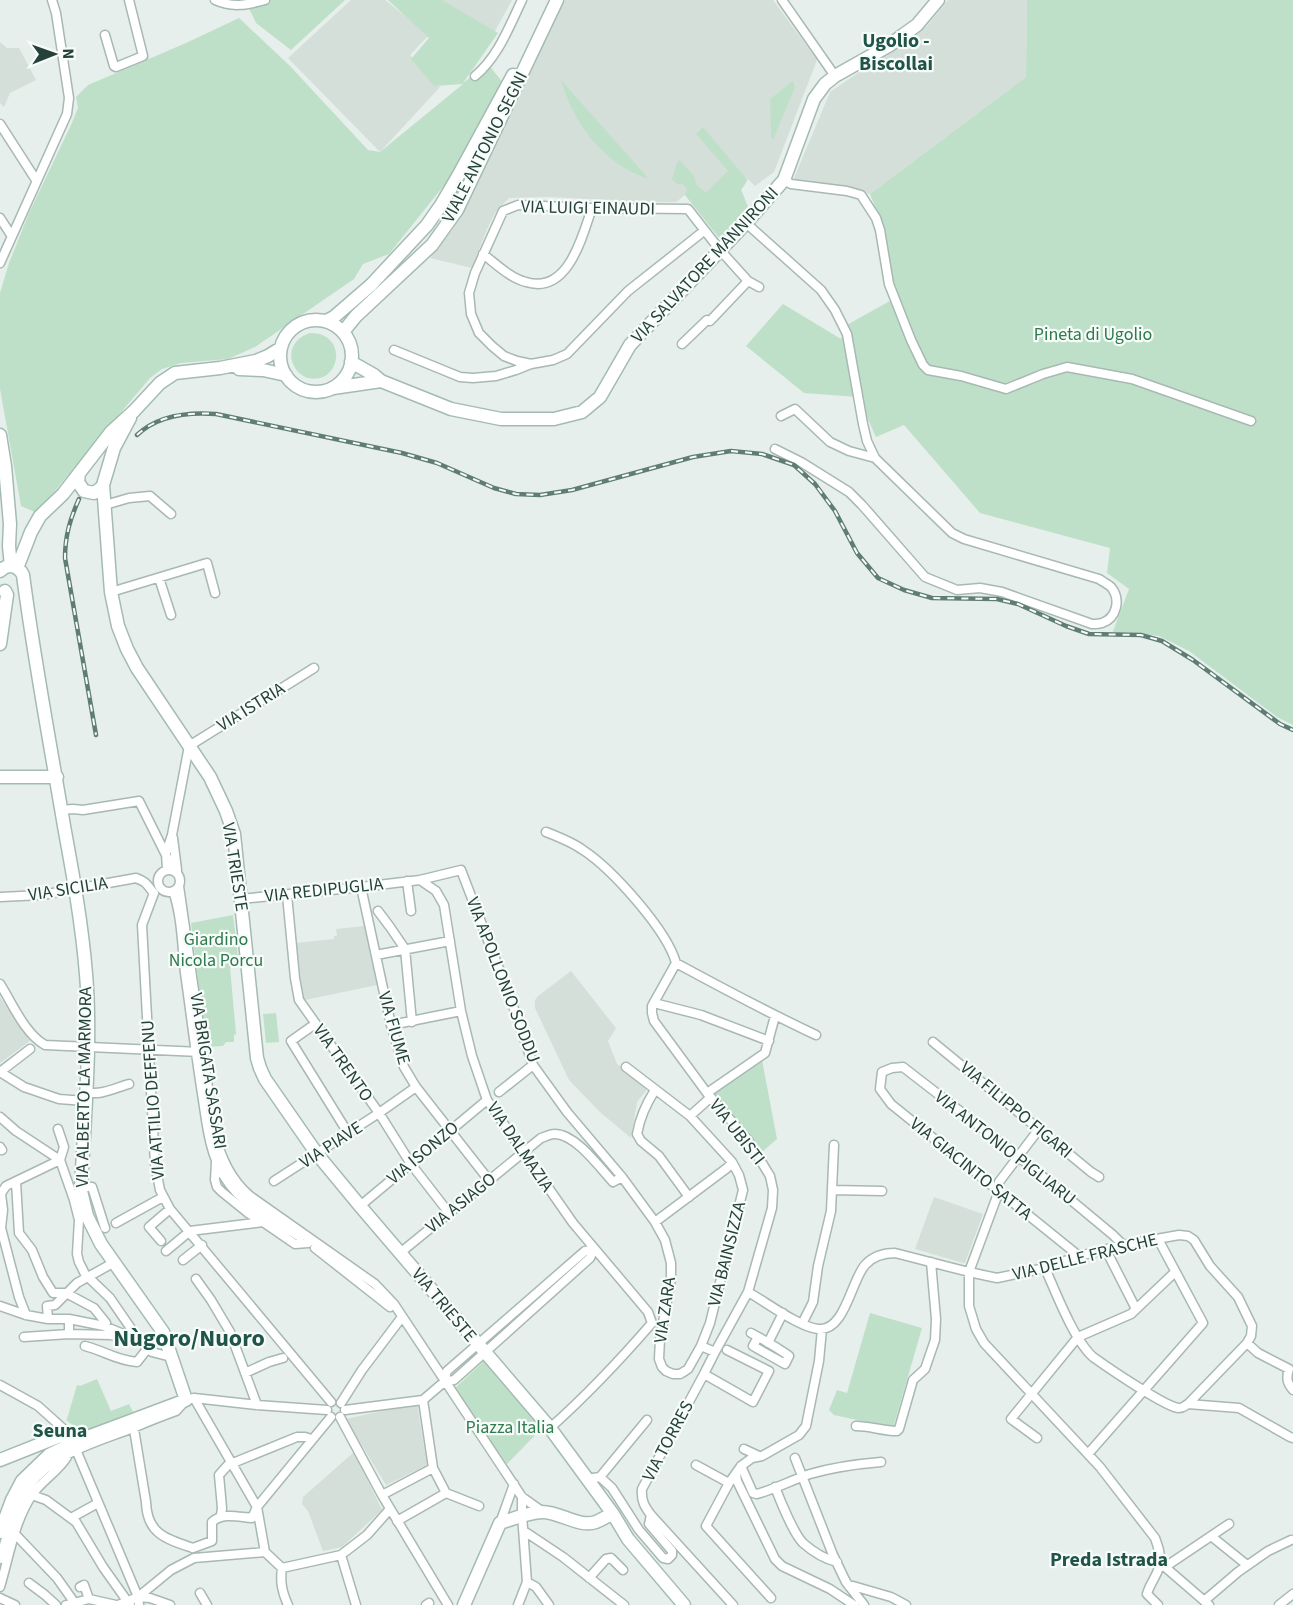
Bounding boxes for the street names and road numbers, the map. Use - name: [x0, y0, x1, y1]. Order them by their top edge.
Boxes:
- street label: VIALE ANTONIO SEGNI: [436, 67, 534, 227]
- street label: VIA SALVATORE MANNIRONI: [626, 181, 784, 349]
- street label: VIA LUIGI EINAUDI: [521, 194, 655, 222]
- street label: VIA ISTRIA: [212, 676, 290, 738]
- street label: VIA TRIESTE: [216, 821, 254, 913]
- street label: VIA SICILIA: [27, 870, 110, 908]
- street label: VIA REDIPUGLIA: [263, 871, 385, 909]
- street label: VIA APOLLONIO SODDU: [460, 894, 546, 1066]
- street label: VIA ALBERTO LA MARMORA: [70, 986, 98, 1188]
- street label: VIA FIUME: [372, 988, 416, 1068]
- street label: VIA BRIGATA SASSARI: [183, 991, 233, 1151]
- street label: VIA ATTILIO DEFFENU: [135, 1019, 171, 1181]
- street label: VIA TRENTO: [307, 1019, 379, 1107]
- street label: VIA FILIPPO FIGARI: [954, 1055, 1078, 1165]
- street label: VIA ANTONIO PIGLIARU: [929, 1085, 1081, 1211]
- street label: VIA UBISTI: [703, 1094, 771, 1170]
- street label: VIA DALMAZIA: [481, 1097, 559, 1197]
- street label: VIA GIACINTO SATTA: [904, 1112, 1038, 1226]
- street label: VIA PIAVE: [295, 1115, 367, 1175]
- street label: VIA ISONZO: [382, 1116, 464, 1190]
- street label: VIA ASIAGO: [420, 1167, 502, 1239]
- street label: VIA BAINSIZZA: [702, 1199, 752, 1309]
- street label: VIA DELLE FRASCHE: [1010, 1227, 1160, 1287]
- street label: VIA TRIESTE: [406, 1263, 482, 1347]
- street label: VIA ZARA: [648, 1275, 682, 1345]
- street label: VIA TORRES: [636, 1396, 700, 1486]

